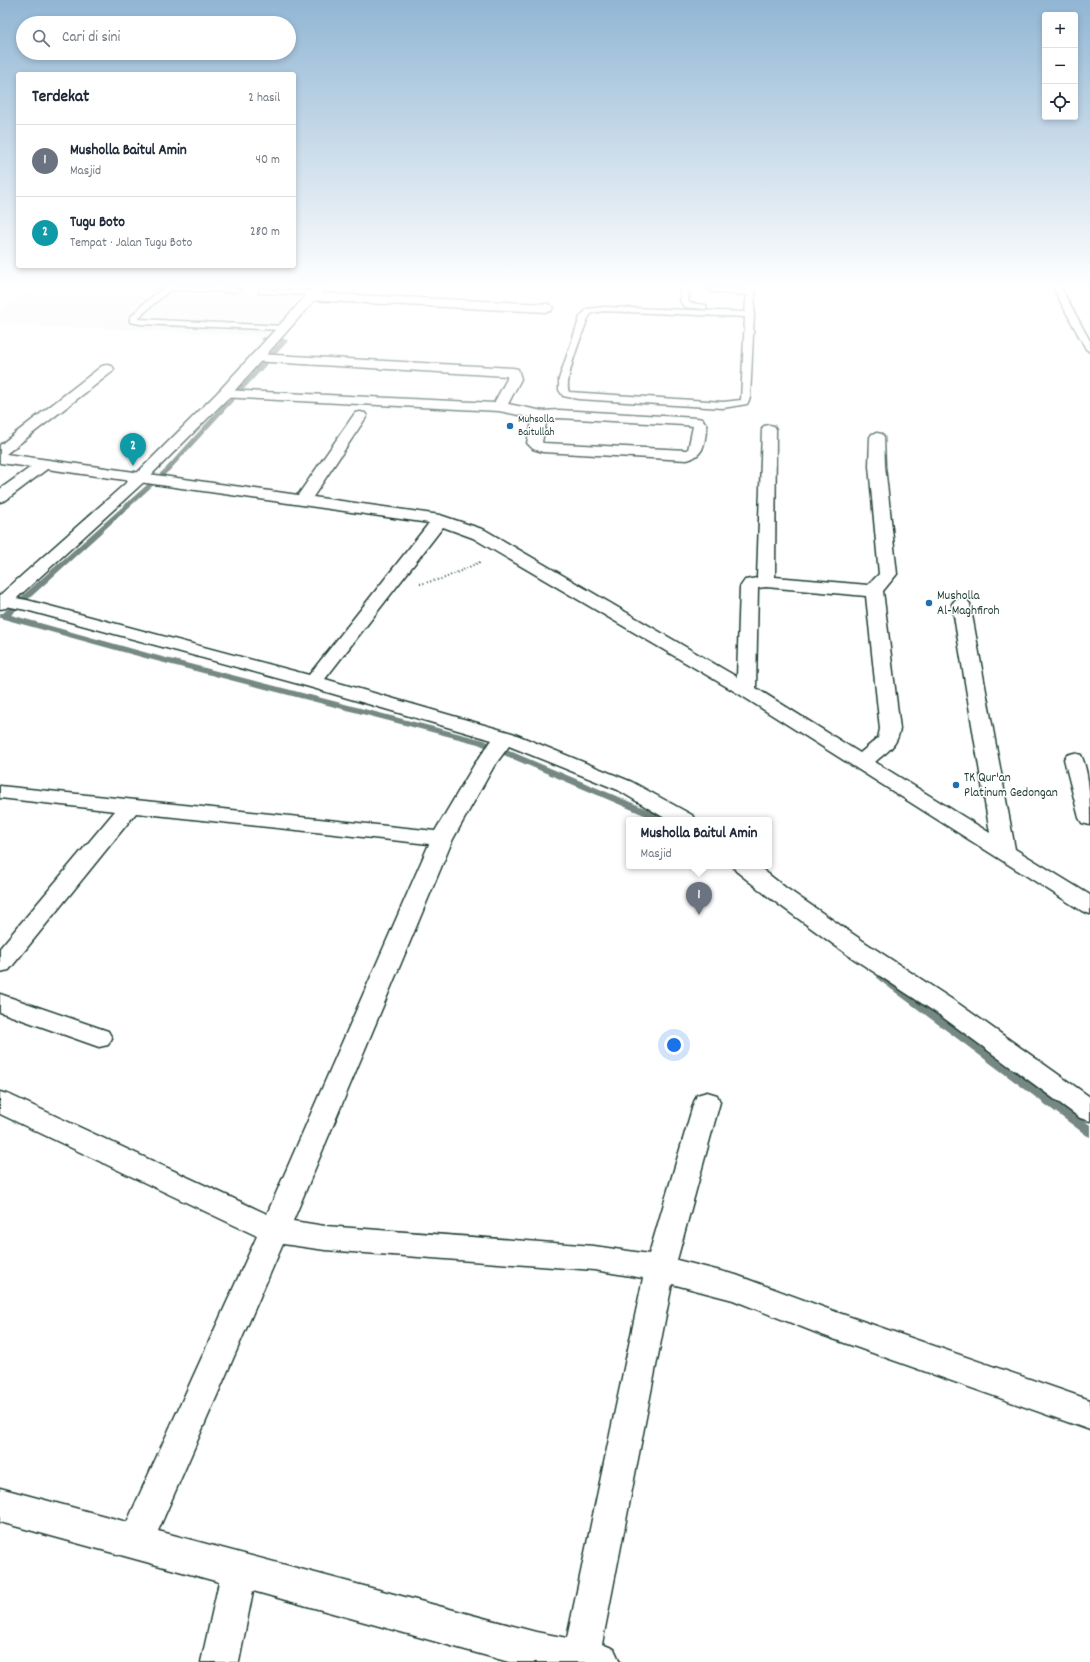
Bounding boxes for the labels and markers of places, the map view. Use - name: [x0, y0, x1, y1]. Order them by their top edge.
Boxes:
- place label: Muhsolla Baitullah: [518, 412, 555, 441]
- marker: Muhsolla Baitullah: [505, 421, 515, 431]
- pin: 2: [120, 433, 146, 466]
- place label: Musholla Al-Maghfiroh: [937, 587, 1000, 621]
- marker: Musholla Al-Maghfiroh: [924, 598, 934, 608]
- place label: TK Qur'an Platinum Gedongan: [964, 769, 1058, 803]
- marker: TK Qur'an Platinum Gedongan: [951, 780, 961, 790]
- pin: 1: [686, 882, 712, 915]

